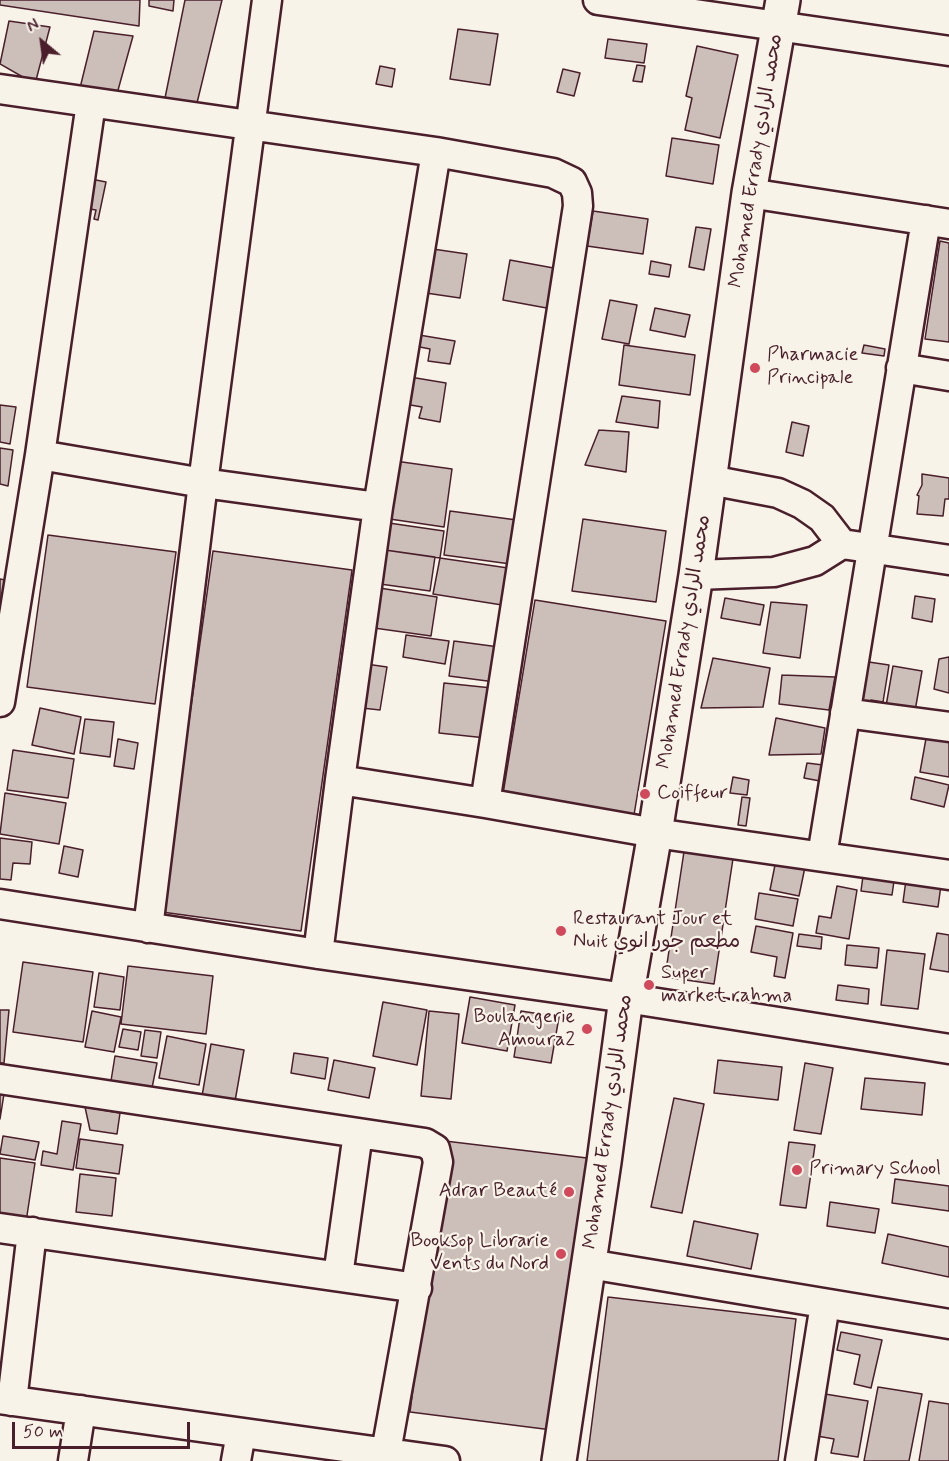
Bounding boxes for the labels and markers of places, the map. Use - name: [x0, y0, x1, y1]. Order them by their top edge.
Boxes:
- place label: Pharmacie Principale: [767, 344, 858, 391]
- marker: Pharmacie Principale: [748, 361, 762, 375]
- place label: Coiffeur: [657, 782, 728, 806]
- marker: Coiffeur: [638, 787, 652, 801]
- place label: Restaurant Jour et Nuit مطعم جور انوي: [573, 908, 740, 955]
- marker: Restaurant Jour et Nuit مطعم جور انوي: [554, 924, 568, 938]
- place label: Super market rahma: [661, 962, 792, 1009]
- marker: Super market rahma: [642, 978, 656, 992]
- place label: Boulangerie Amoura2: [474, 1006, 575, 1053]
- marker: Boulangerie Amoura2: [580, 1022, 594, 1036]
- place label: Primary School: [809, 1158, 941, 1182]
- marker: Primary School: [790, 1163, 804, 1177]
- place label: Adrar Beauté: [439, 1180, 557, 1204]
- marker: Adrar Beauté: [562, 1185, 576, 1199]
- place label: Booksop Librarie Vents du Nord: [410, 1230, 549, 1277]
- marker: Booksop Librarie Vents du Nord: [554, 1247, 568, 1261]

